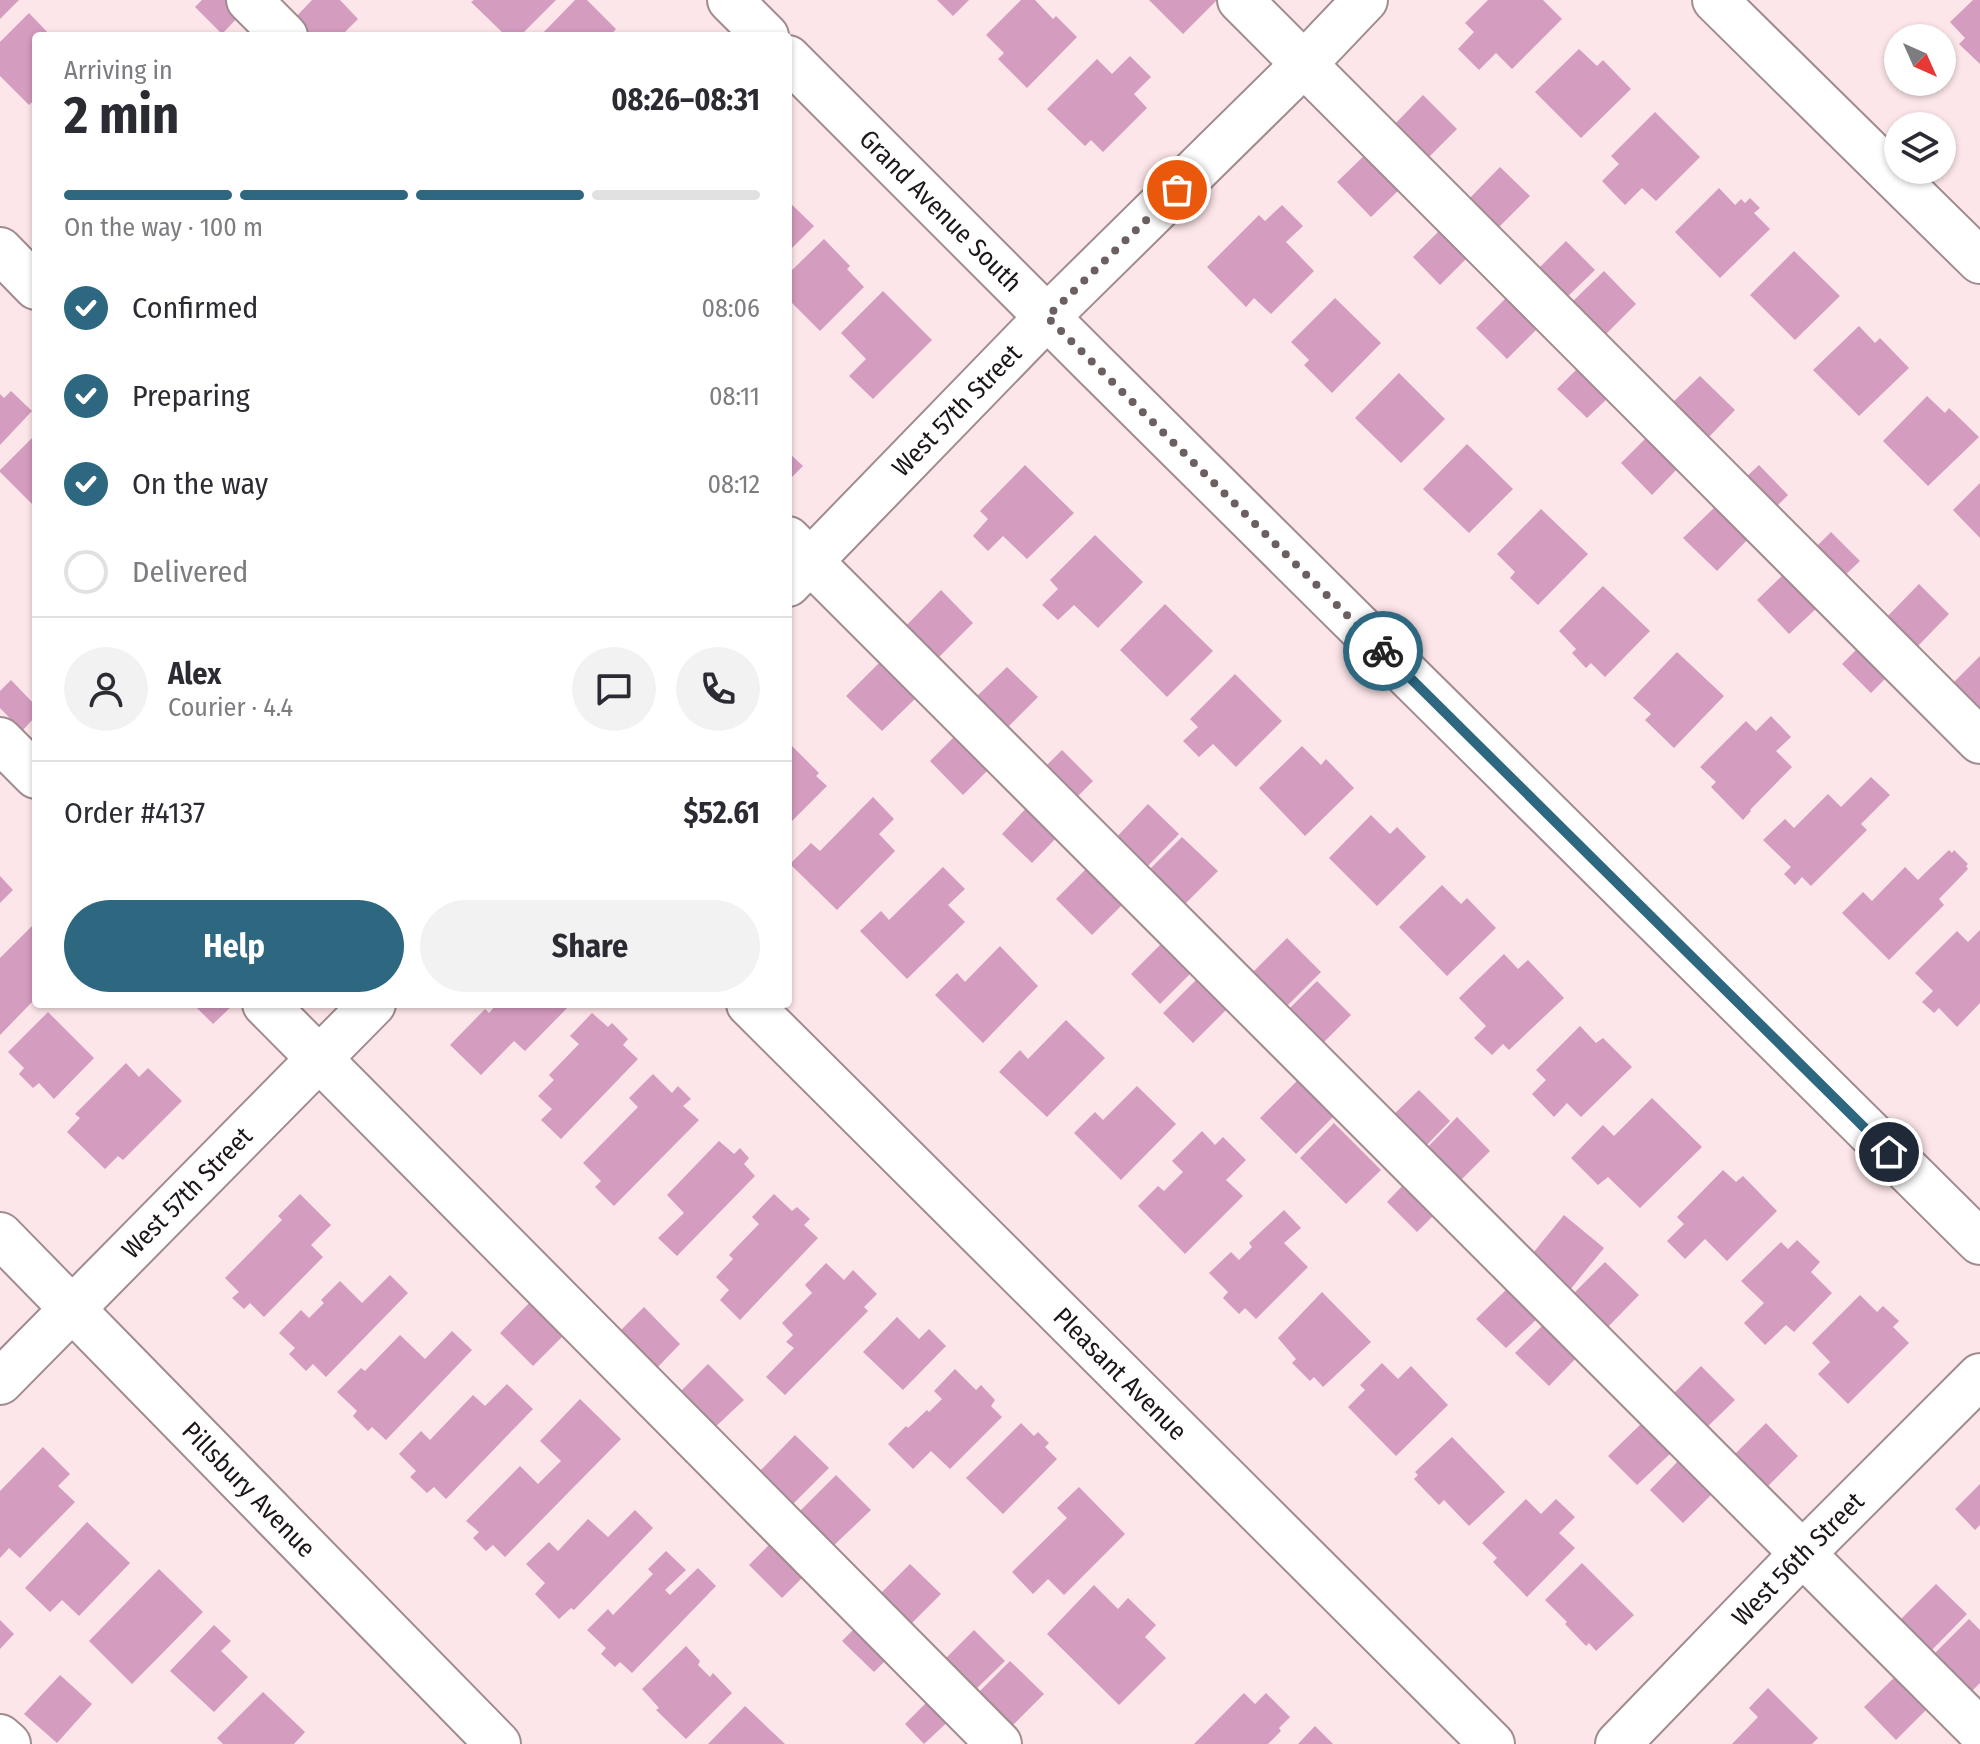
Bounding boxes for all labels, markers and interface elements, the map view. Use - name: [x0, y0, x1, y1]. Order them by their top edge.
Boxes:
- north arrow: [1884, 24, 1956, 96]
- map controls: [1884, 24, 1956, 184]
- text: Arriving in: [64, 55, 173, 86]
- text: 08:26–08:31: [611, 82, 760, 118]
- text: 2 min: [64, 84, 179, 147]
- button: layers: [1884, 112, 1956, 184]
- street label: Grand Avenue South: [853, 123, 1028, 298]
- pin: [1143, 156, 1211, 224]
- icon: bag: [1155, 168, 1199, 212]
- text: On the way · 100 m: [64, 212, 263, 243]
- icon: check: [64, 286, 108, 330]
- text: Confirmed: [132, 290, 258, 326]
- text: 08:06: [701, 293, 760, 324]
- street label: West 57th Street: [885, 337, 1028, 483]
- icon: check: [64, 374, 108, 418]
- text: Preparing: [132, 378, 250, 414]
- text: 08:11: [709, 381, 760, 412]
- icon: check: [64, 462, 108, 506]
- text: On the way: [132, 466, 268, 502]
- text: 08:12: [707, 469, 760, 500]
- text: Delivered: [132, 554, 248, 590]
- courier: [1343, 611, 1423, 691]
- icon: bike: [1361, 629, 1405, 673]
- button: person: [64, 647, 148, 731]
- button: chat: [572, 647, 656, 731]
- button: phone: [676, 647, 760, 731]
- text: Alex: [168, 656, 221, 692]
- text: Courier · 4.4: [168, 692, 293, 723]
- text: Order #4137: [64, 795, 205, 831]
- text: $52.61: [683, 795, 760, 831]
- button: Help: [64, 900, 404, 992]
- button: Share: [420, 900, 760, 992]
- pin: [1855, 1118, 1923, 1186]
- street label: West 57th Street: [115, 1120, 259, 1265]
- icon: home: [1867, 1130, 1911, 1174]
- street label: Pleasant Avenue: [1047, 1301, 1193, 1447]
- street label: Pillsbury Avenue: [176, 1415, 322, 1564]
- street label: West 56th Street: [1725, 1485, 1871, 1632]

